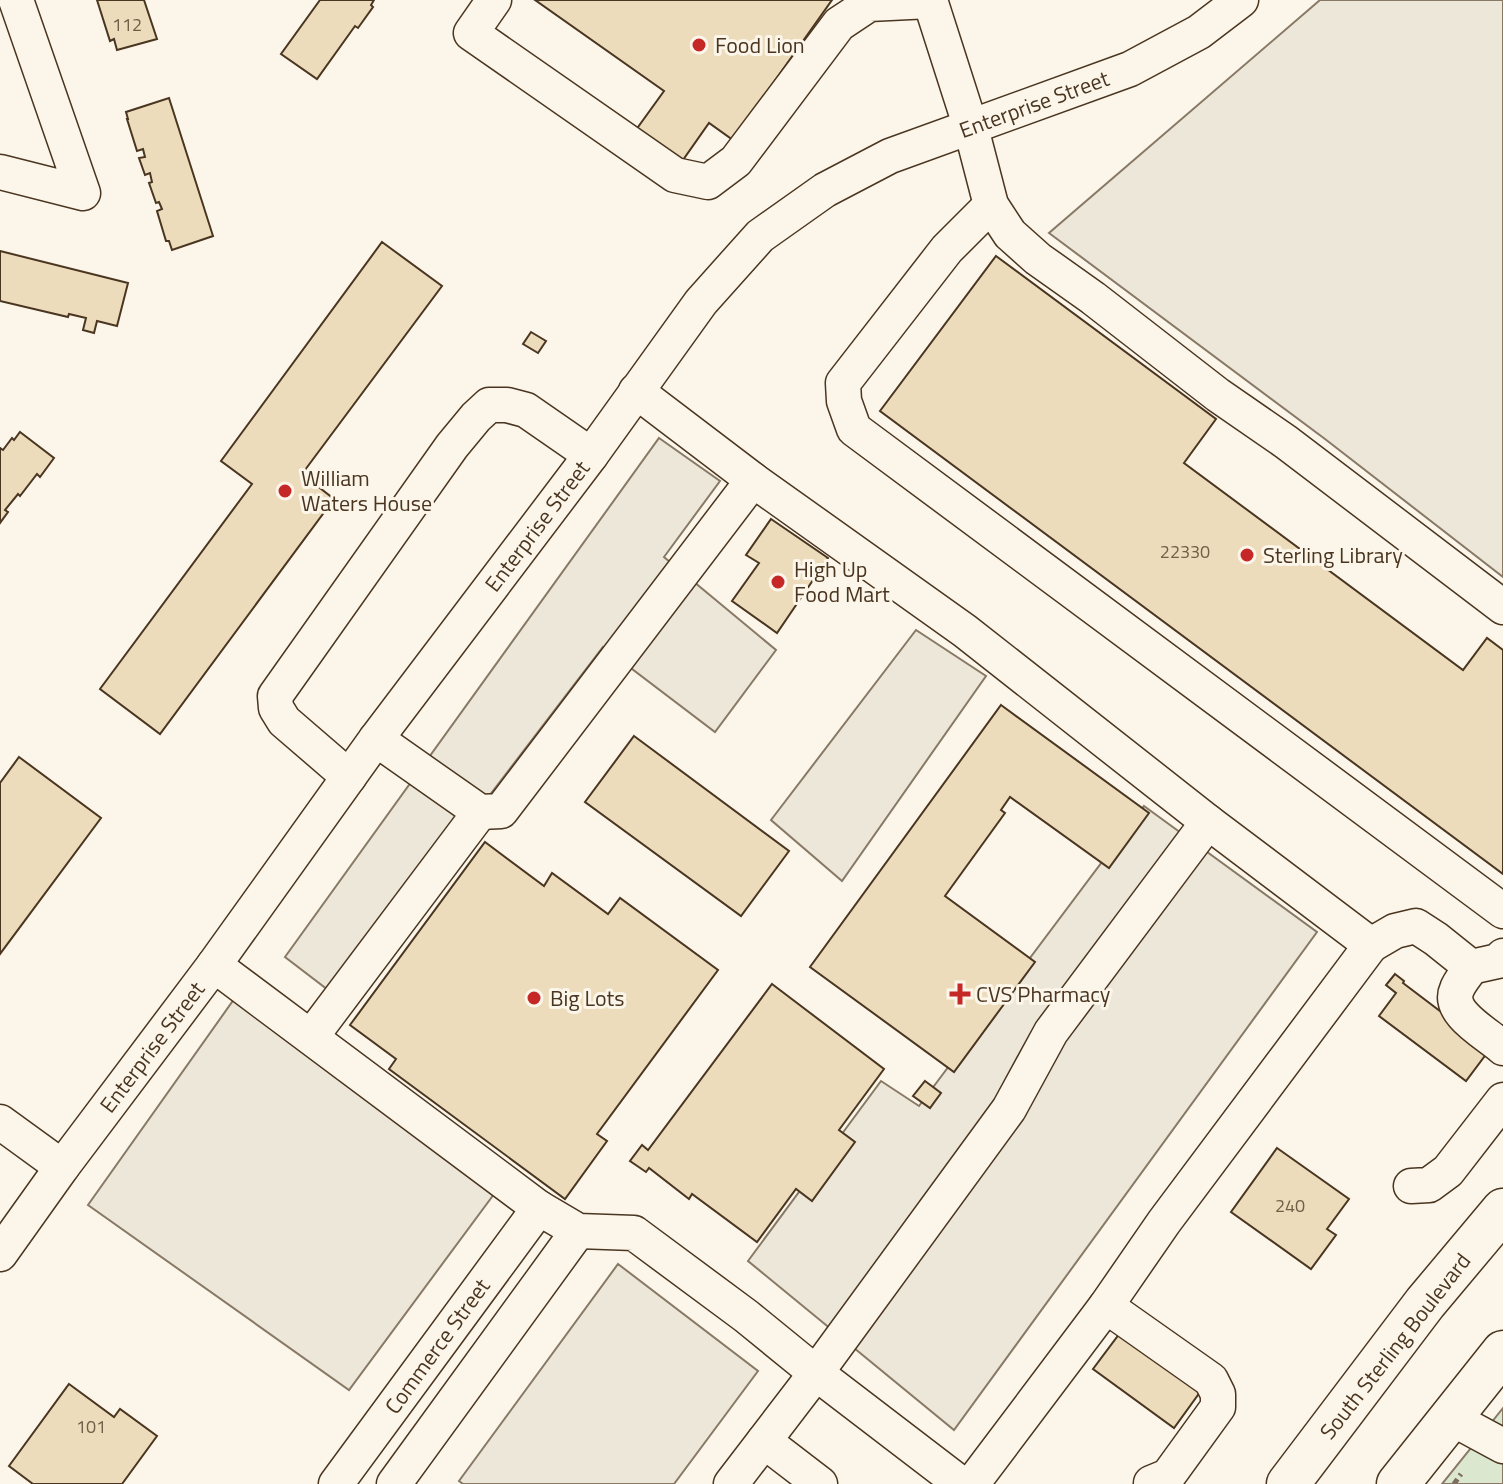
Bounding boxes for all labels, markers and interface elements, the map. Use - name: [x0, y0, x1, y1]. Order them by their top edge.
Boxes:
- house number: 112: [112, 11, 142, 38]
- place label: Food Lion: [715, 28, 805, 62]
- marker: Food Lion: [690, 36, 708, 54]
- street label: Enterprise Street: [954, 61, 1114, 147]
- street label: Enterprise Street: [476, 453, 598, 599]
- place label: William Waters House: [301, 461, 432, 520]
- marker: William Waters House: [276, 482, 294, 500]
- house number: 22330: [1160, 538, 1210, 565]
- place label: Sterling Library: [1263, 538, 1403, 572]
- marker: Sterling Library: [1238, 546, 1256, 564]
- place label: High Up Food Mart: [794, 552, 890, 611]
- marker: High Up Food Mart: [769, 573, 787, 591]
- street label: Enterprise Street: [91, 974, 213, 1120]
- place label: CVS Pharmacy: [976, 977, 1111, 1011]
- place label: Big Lots: [550, 981, 624, 1015]
- marker: CVS Pharmacy: [951, 985, 969, 1003]
- marker: Big Lots: [525, 989, 543, 1007]
- house number: 240: [1275, 1192, 1305, 1219]
- street label: South Sterling Boulevard: [1311, 1245, 1479, 1447]
- street label: Commerce Street: [376, 1271, 498, 1421]
- house number: 101: [76, 1413, 106, 1440]

